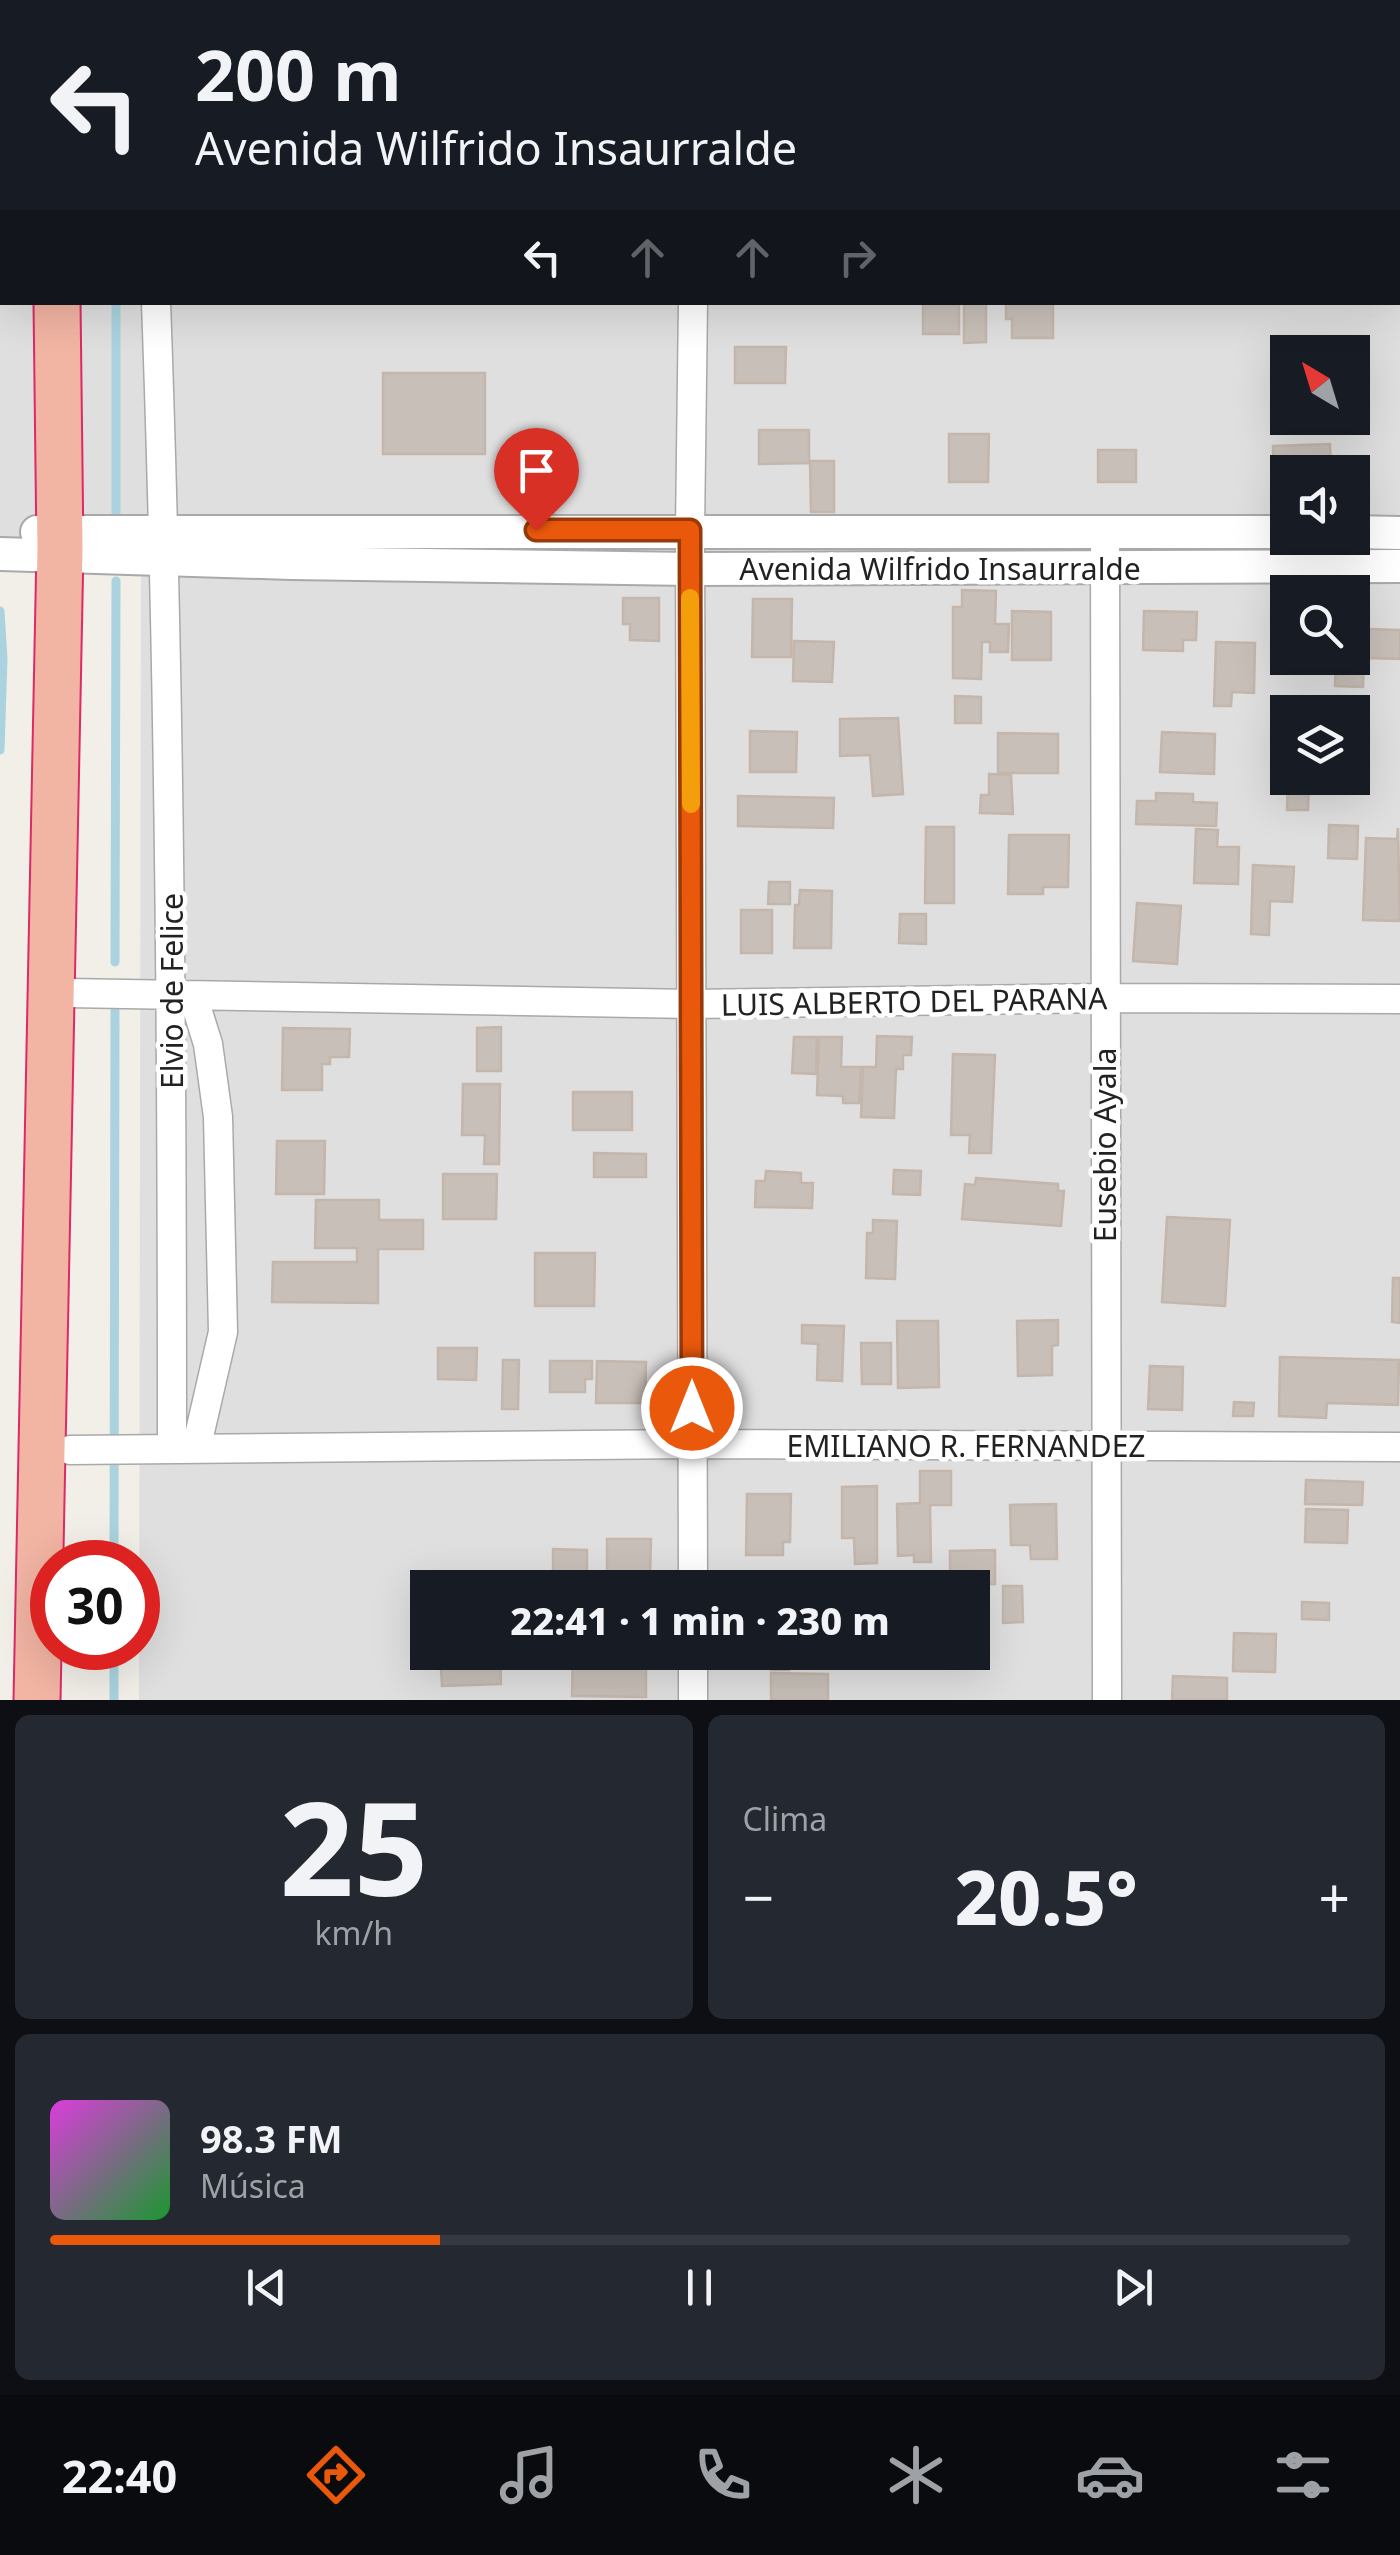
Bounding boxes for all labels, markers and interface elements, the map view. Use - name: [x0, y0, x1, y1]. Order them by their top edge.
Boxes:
- text: 200 m: [195, 26, 402, 122]
- icon: left: [30, 40, 160, 170]
- text: Avenida Wilfrido Insaurralde: [195, 117, 797, 178]
- icon: left: [515, 230, 570, 285]
- icon: ahead: [620, 230, 675, 285]
- icon: ahead: [725, 230, 780, 285]
- icon: right: [830, 230, 885, 285]
- north arrow: [1270, 335, 1370, 435]
- map controls: [1270, 335, 1370, 795]
- pin: [494, 428, 579, 531]
- icon: arrive: [509, 443, 564, 498]
- button: sound: [1270, 455, 1370, 555]
- street label: Avenida Wilfrido Insaurralde: [739, 548, 1141, 589]
- button: search: [1270, 575, 1370, 675]
- button: layers: [1270, 695, 1370, 795]
- street label: Elvio de Felice: [151, 893, 192, 1089]
- street label: LUIS ALBERTO DEL PARANA: [720, 977, 1108, 1025]
- street label: Eusebio Ayala: [1084, 1048, 1125, 1242]
- position arrow: [640, 1356, 744, 1460]
- street label: EMILIANO R. FERNANDEZ: [786, 1425, 1146, 1466]
- speed limit sign: 30: [30, 1540, 160, 1670]
- text: 22:41 · 1 min · 230 m: [510, 1594, 890, 1646]
- text: 25: [279, 1757, 428, 1934]
- text: Clima: [743, 1797, 827, 1840]
- text: 20.5°: [955, 1845, 1138, 1947]
- text: −: [743, 1859, 774, 1934]
- text: +: [1319, 1859, 1350, 1934]
- text: km/h: [314, 1911, 393, 1954]
- text: 98.3 FM: [200, 2112, 342, 2164]
- text: Música: [200, 2164, 306, 2207]
- icon: previous: [239, 2260, 294, 2315]
- icon: pause: [672, 2260, 727, 2315]
- icon: next: [1106, 2260, 1161, 2315]
- icon: directions: [301, 2440, 371, 2510]
- icon: music: [494, 2440, 564, 2510]
- icon: phone: [688, 2440, 758, 2510]
- icon: climate: [881, 2440, 951, 2510]
- icon: car: [1075, 2440, 1145, 2510]
- icon: filters: [1268, 2440, 1338, 2510]
- text: 22:40: [62, 2445, 177, 2506]

